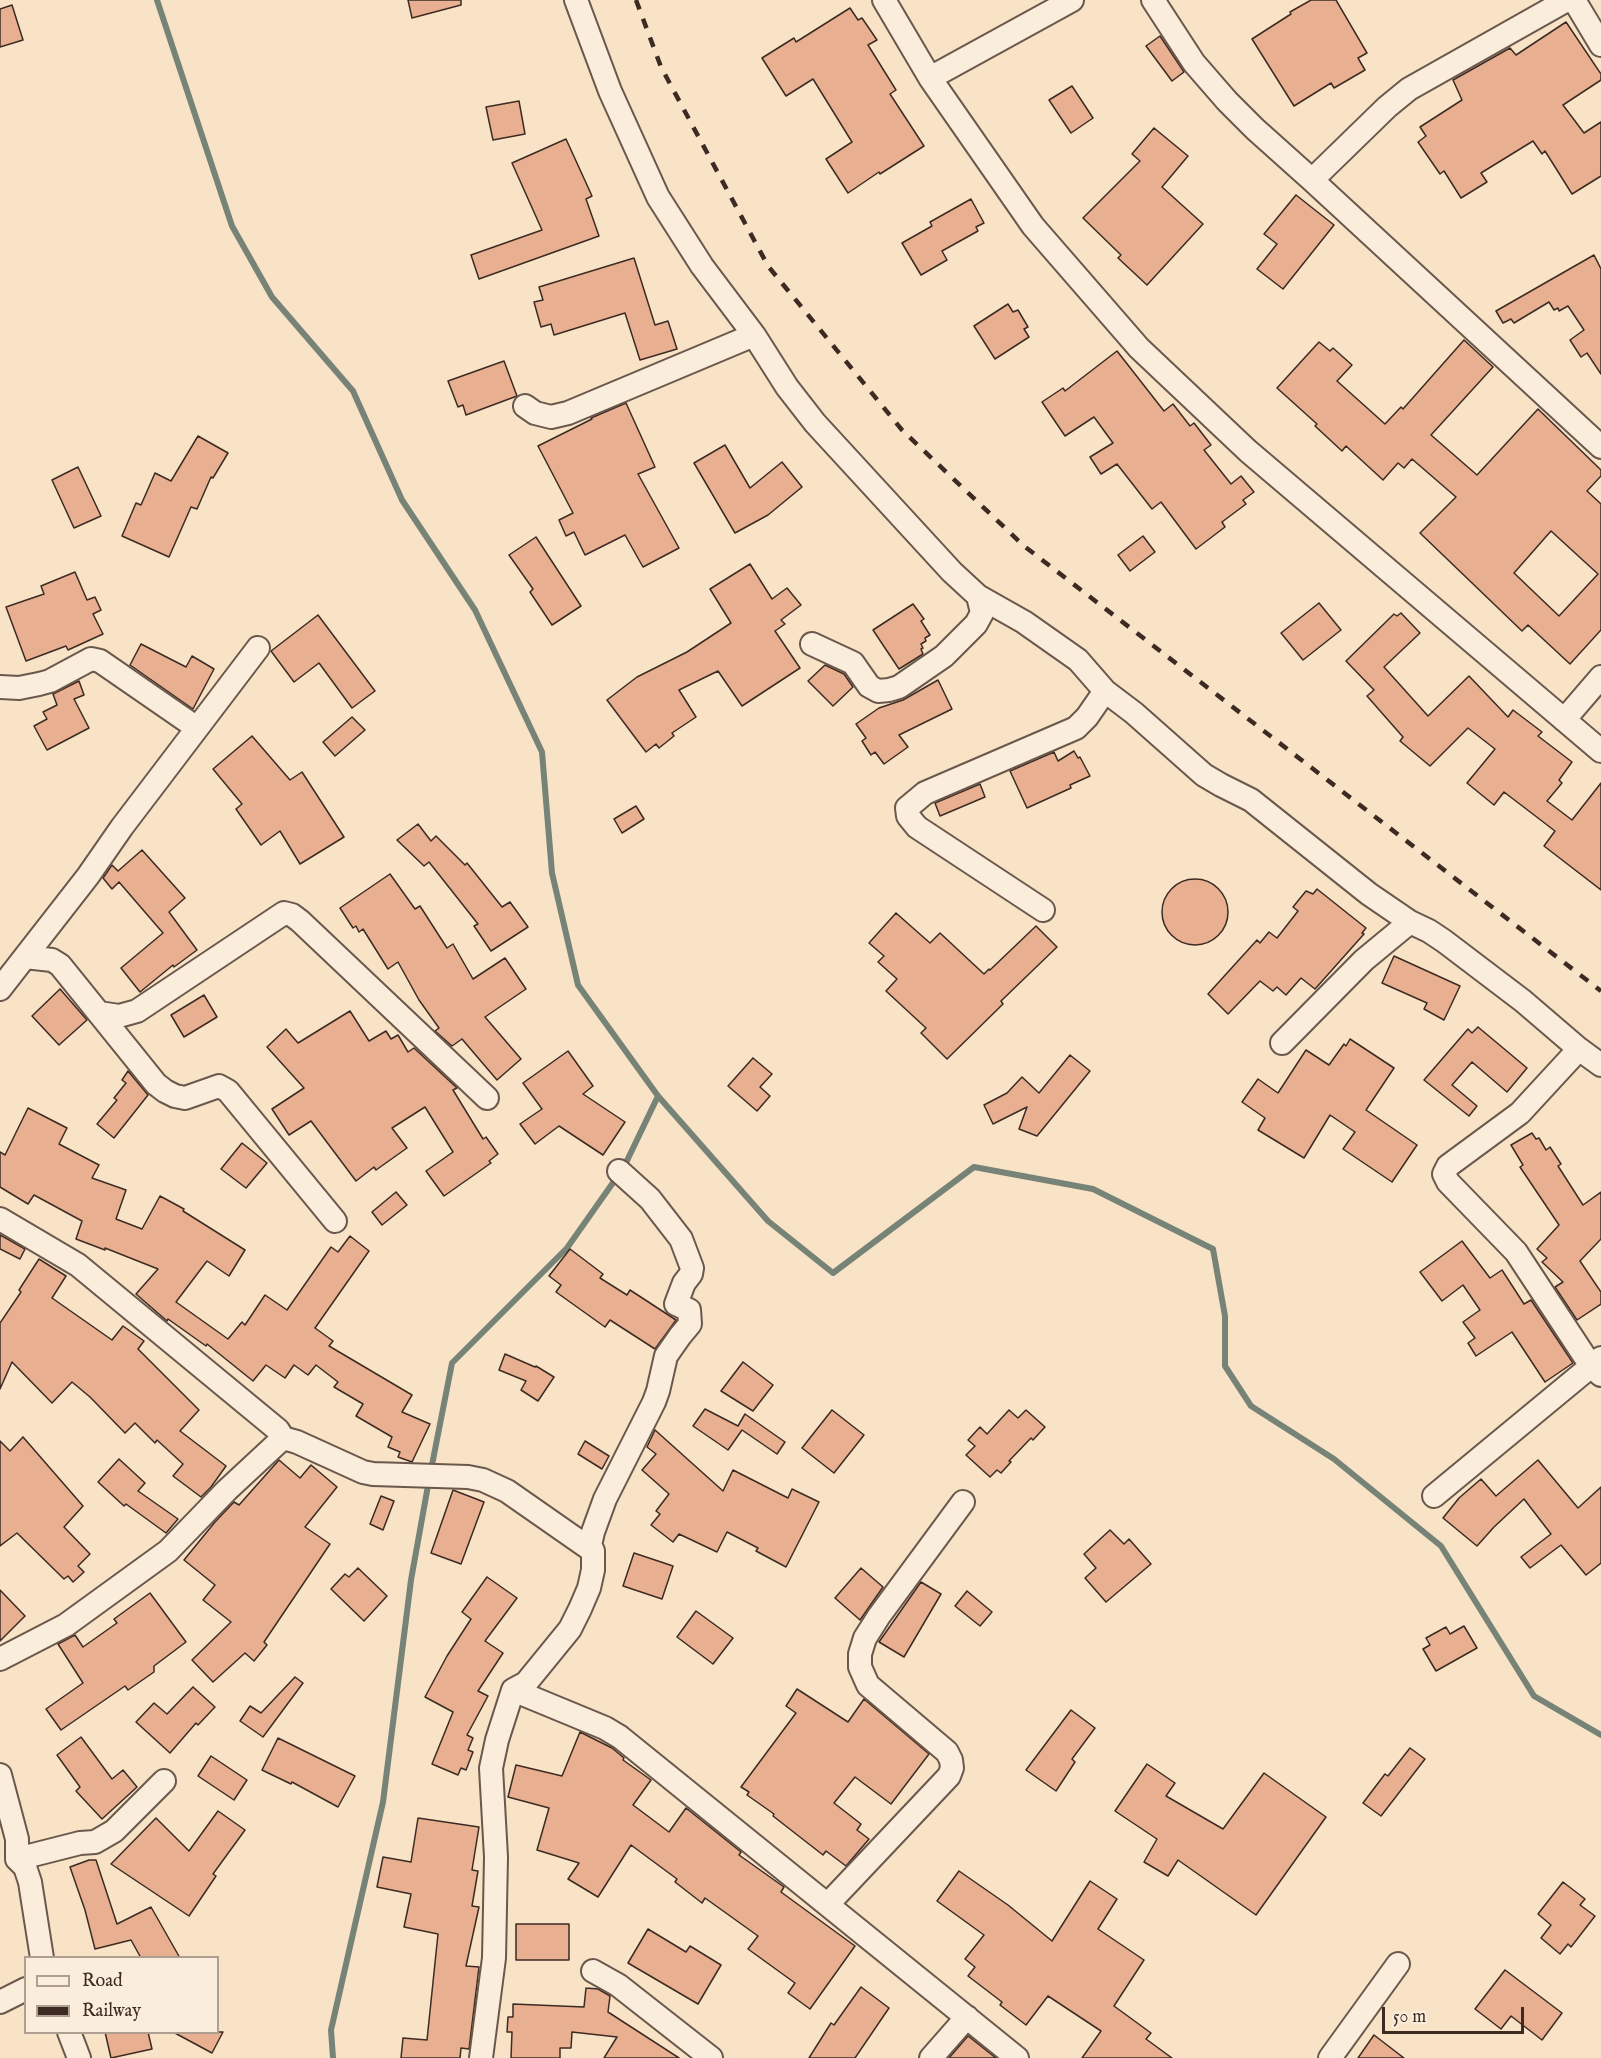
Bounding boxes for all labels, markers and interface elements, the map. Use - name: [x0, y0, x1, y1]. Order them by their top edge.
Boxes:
- legend: [24, 1956, 219, 2034]
- text: Road: [82, 1970, 123, 1993]
- scale bar: [1385, 1995, 1528, 2033]
- text: Railway: [82, 2000, 141, 2023]
- text: 50 m: [1393, 2006, 1426, 2029]

